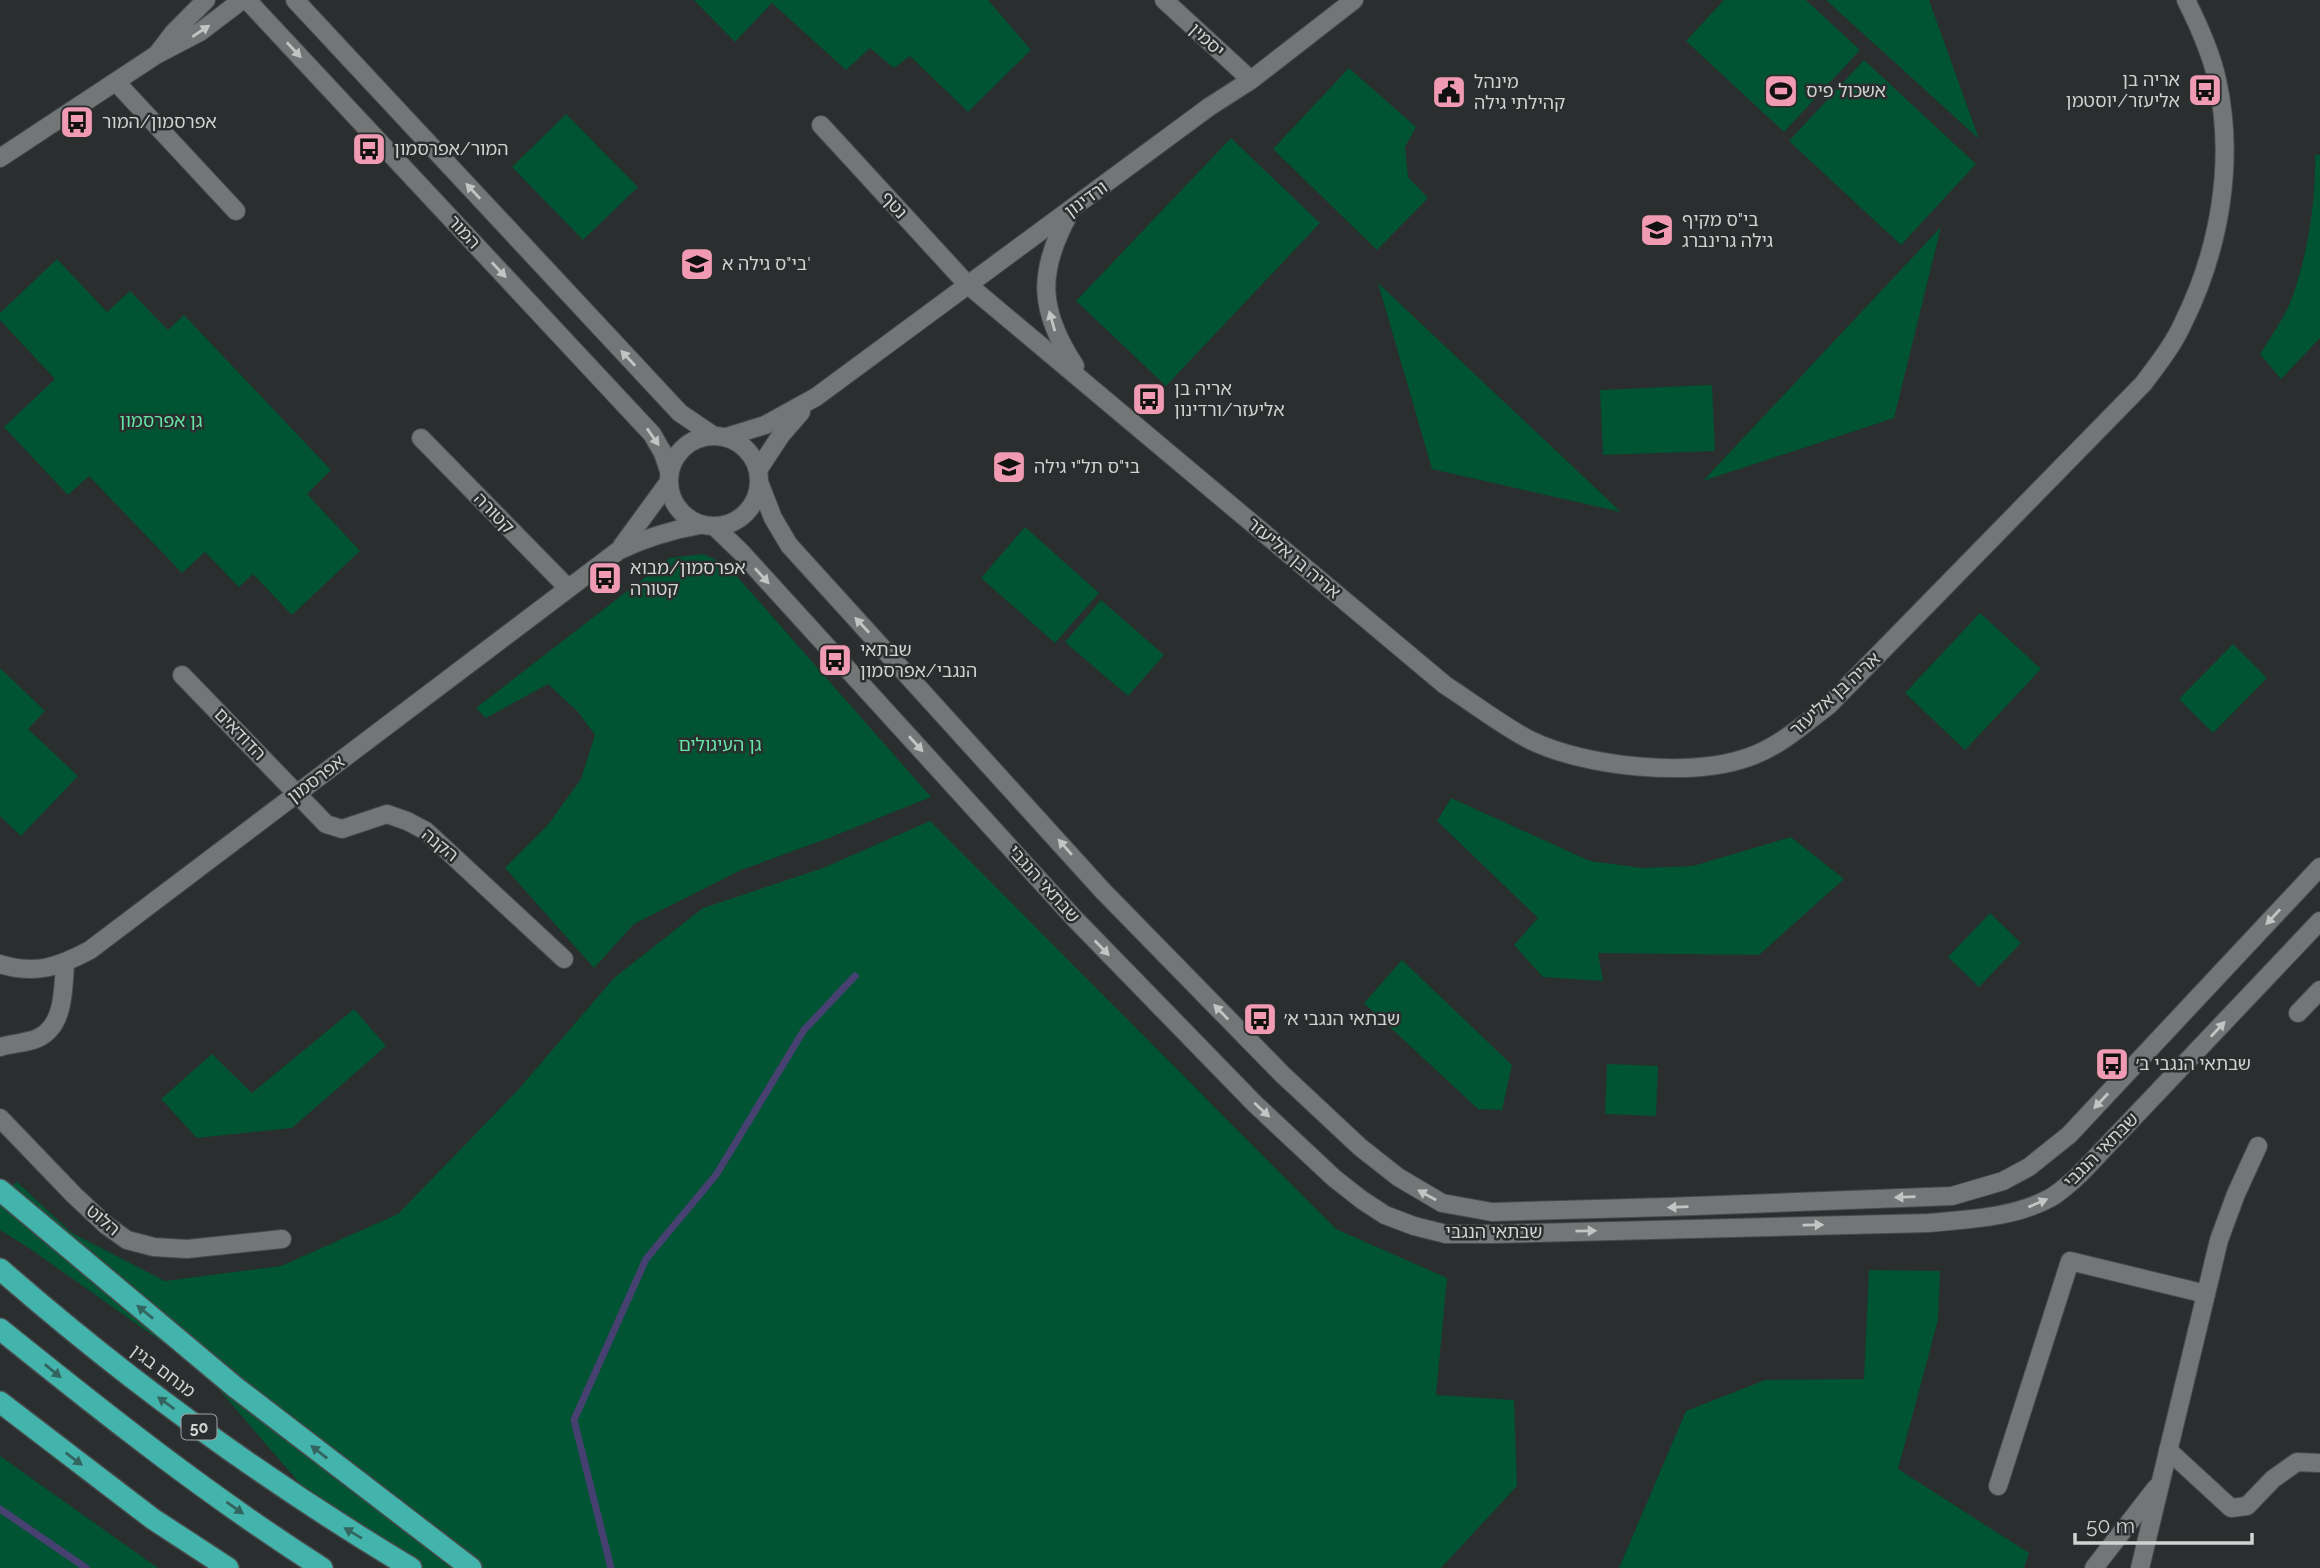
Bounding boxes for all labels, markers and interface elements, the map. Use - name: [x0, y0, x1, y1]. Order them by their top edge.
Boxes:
- street label: יסמין: [1185, 18, 1229, 61]
- one-way arrow: [192, 24, 210, 38]
- one-way arrow: [285, 41, 301, 58]
- place label: אריה בן אליעזר/יוסטמן: [2066, 69, 2180, 111]
- place label: מינהל קהילתי גילה: [1474, 71, 1565, 113]
- bus stop icon: אריה בן אליעזר/יוסטמן: [2186, 71, 2224, 109]
- sports icon: אשכול פיס: [1762, 72, 1800, 110]
- public building icon: מינהל קהילתי גילה: [1430, 73, 1468, 111]
- place label: אשכול פיס: [1806, 80, 1886, 101]
- bus stop icon: אפרסמון/המור: [58, 103, 96, 141]
- place label: אפרסמון/המור: [102, 111, 217, 132]
- bus stop icon: המור/אפרסמון: [350, 130, 388, 168]
- place label: המור/אפרסמון: [394, 138, 509, 159]
- street label: ורדינון: [1060, 176, 1111, 221]
- one-way arrow: [465, 183, 481, 200]
- street label: נטף: [877, 187, 912, 222]
- place label: בי"ס מקיף גילה גרינברג: [1682, 209, 1773, 251]
- street label: המור: [444, 211, 485, 253]
- school or university icon: בי"ס מקיף גילה גרינברג: [1638, 211, 1676, 249]
- school or university icon: בי"ס גילה א': [678, 245, 716, 283]
- place label: בי"ס גילה א': [722, 253, 811, 274]
- one-way arrow: [491, 261, 507, 279]
- one-way arrow: [1047, 310, 1057, 331]
- one-way arrow: [620, 349, 636, 367]
- place label: אריה בן אליעזר/ורדינון: [1174, 378, 1285, 420]
- bus stop icon: אריה בן אליעזר/ורדינון: [1130, 380, 1168, 418]
- park label: גן אפרסמון: [119, 410, 203, 431]
- one-way arrow: [646, 428, 660, 446]
- school or university icon: בי"ס תל"י גילה: [990, 448, 1028, 486]
- place label: בי"ס תל"י גילה: [1034, 456, 1140, 477]
- street label: קטורה: [470, 488, 519, 537]
- street label: אריה בן אליעזר: [1244, 513, 1345, 602]
- place label: אפרסמון/מבוא קטורה: [630, 557, 746, 599]
- bus stop icon: אפרסמון/מבוא קטורה: [586, 559, 624, 597]
- one-way arrow: [754, 567, 770, 584]
- one-way arrow: [854, 617, 870, 634]
- place label: שבתאי הנגבי/אפרסמון: [860, 639, 977, 681]
- bus stop icon: שבתאי הנגבי/אפרסמון: [816, 641, 854, 679]
- street label: אריה בן אליעזר: [1785, 648, 1884, 740]
- street label: הדודאים: [210, 703, 270, 764]
- park label: גן העיגולים: [678, 734, 762, 755]
- one-way arrow: [908, 735, 924, 753]
- street label: אפרסמון: [283, 750, 348, 807]
- street label: הקנה: [418, 824, 463, 866]
- one-way arrow: [1057, 838, 1073, 856]
- street label: שבתאי הנגבי: [1004, 841, 1085, 927]
- one-way arrow: [2266, 908, 2282, 925]
- one-way arrow: [1094, 939, 1110, 956]
- bus stop icon: שבתאי הנגבי א׳: [1241, 1000, 1279, 1038]
- one-way arrow: [1214, 1004, 1230, 1021]
- place label: שבתאי הנגבי א׳: [1284, 1008, 1400, 1029]
- one-way arrow: [2210, 1020, 2226, 1037]
- bus stop icon: שבתאי הנגבי ב׳: [2093, 1045, 2131, 1083]
- place label: שבתאי הנגבי ב׳: [2136, 1053, 2251, 1074]
- one-way arrow: [2093, 1092, 2109, 1110]
- one-way arrow: [1253, 1102, 1270, 1119]
- street label: שבתאי הנגבי: [2059, 1108, 2142, 1191]
- one-way arrow: [1417, 1189, 1437, 1201]
- one-way arrow: [1894, 1192, 1916, 1203]
- one-way arrow: [2028, 1197, 2048, 1209]
- street label: הלוט: [82, 1200, 124, 1240]
- one-way arrow: [1667, 1201, 1689, 1212]
- one-way arrow: [1802, 1220, 1824, 1231]
- street label: שבתאי הנגבי: [1446, 1221, 1542, 1242]
- one-way arrow: [1575, 1226, 1597, 1237]
- one-way arrow: [136, 1305, 154, 1320]
- street label: מנחם בגין: [127, 1340, 200, 1402]
- one-way arrow: [44, 1364, 62, 1379]
- one-way arrow: [157, 1396, 175, 1410]
- road number: 50: [182, 1414, 216, 1440]
- one-way arrow: [311, 1445, 329, 1460]
- one-way arrow: [64, 1451, 82, 1466]
- one-way arrow: [226, 1501, 244, 1515]
- scale bar: [2075, 1502, 2252, 1546]
- text: 50 m: [2086, 1513, 2135, 1538]
- one-way arrow: [343, 1527, 362, 1539]

